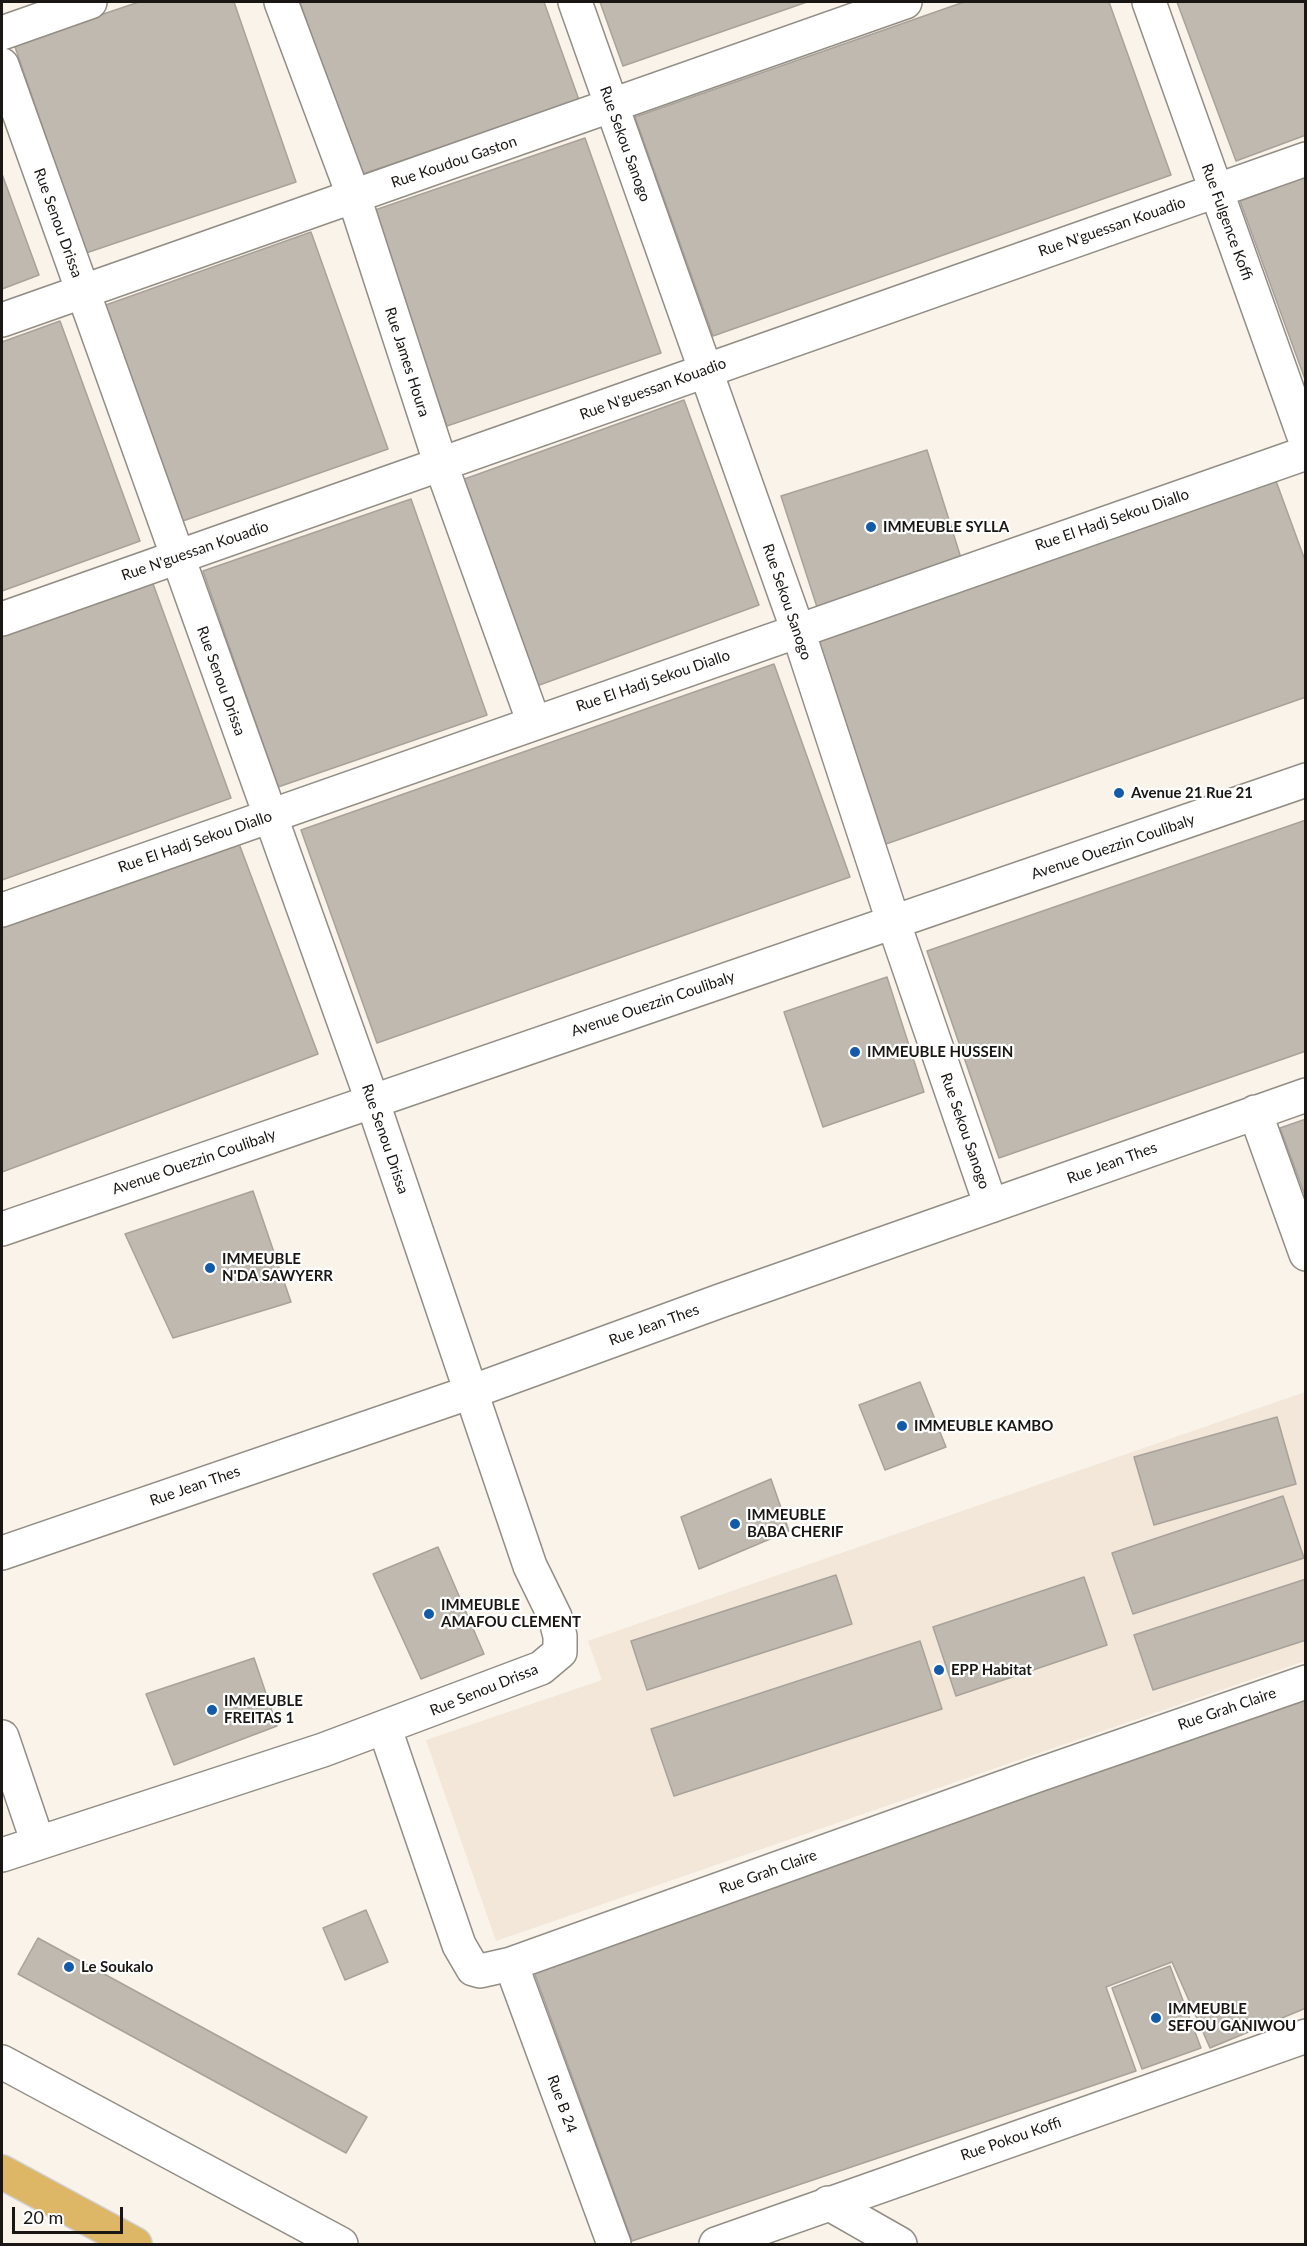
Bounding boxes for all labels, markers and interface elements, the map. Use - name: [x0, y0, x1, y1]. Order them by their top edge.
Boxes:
- street label: Rue Sekou Sanogo: [596, 84, 654, 204]
- street label: Rue Koudou Gaston: [389, 132, 519, 192]
- street label: Rue Fulgence Koffi: [1198, 161, 1256, 283]
- street label: Rue Senou Drissa: [30, 166, 86, 280]
- street label: Rue N'guessan Kouadio: [1036, 193, 1188, 261]
- street label: Rue James Houra: [381, 305, 433, 419]
- street label: Rue N'guessan Kouadio: [577, 354, 729, 424]
- street label: Rue El Hadj Sekou Diallo: [1033, 485, 1191, 555]
- street label: Rue N'guessan Kouadio: [119, 517, 271, 585]
- place label: IMMEUBLE SYLLA: [883, 518, 1009, 536]
- marker: IMMEUBLE SYLLA: [864, 520, 878, 534]
- street label: Rue Sekou Sanogo: [759, 542, 815, 662]
- street label: Rue Senou Drissa: [193, 624, 249, 738]
- street label: Rue El Hadj Sekou Diallo: [574, 646, 732, 716]
- place label: Avenue 21 Rue 21: [1131, 784, 1253, 802]
- marker: Avenue 21 Rue 21: [1112, 786, 1126, 800]
- street label: Rue El Hadj Sekou Diallo: [116, 807, 274, 877]
- street label: Avenue Ouezzin Coulibaly: [1029, 810, 1197, 884]
- street label: Avenue Ouezzin Coulibaly: [569, 967, 737, 1041]
- place label: IMMEUBLE HUSSEIN: [867, 1043, 1013, 1061]
- marker: IMMEUBLE HUSSEIN: [848, 1045, 862, 1059]
- street label: Rue Sekou Sanogo: [937, 1071, 993, 1191]
- street label: Rue Senou Drissa: [358, 1082, 412, 1196]
- street label: Avenue Ouezzin Coulibaly: [110, 1125, 278, 1199]
- street label: Rue Jean Thes: [1065, 1138, 1159, 1188]
- place label: IMMEUBLE N'DA SAWYERR: [222, 1250, 333, 1285]
- marker: IMMEUBLE N'DA SAWYERR: [203, 1261, 217, 1275]
- street label: Rue Jean Thes: [607, 1300, 701, 1350]
- place label: IMMEUBLE KAMBO: [914, 1417, 1053, 1435]
- marker: IMMEUBLE KAMBO: [895, 1419, 909, 1433]
- street label: Rue Jean Thes: [147, 1462, 243, 1510]
- place label: IMMEUBLE BABA CHERIF: [747, 1506, 844, 1541]
- marker: IMMEUBLE BABA CHERIF: [728, 1517, 742, 1531]
- place label: IMMEUBLE AMAFOU CLEMENT: [441, 1596, 581, 1631]
- marker: IMMEUBLE AMAFOU CLEMENT: [422, 1607, 436, 1621]
- street label: Rue Senou Drissa: [427, 1660, 541, 1720]
- place label: EPP Habitat: [951, 1661, 1032, 1679]
- marker: EPP Habitat: [932, 1663, 946, 1677]
- street label: Rue Grah Claire: [1175, 1684, 1279, 1734]
- place label: IMMEUBLE FREITAS 1: [224, 1692, 303, 1727]
- marker: IMMEUBLE FREITAS 1: [205, 1703, 219, 1717]
- street label: Rue Grah Claire: [717, 1846, 819, 1898]
- place label: Le Soukalo: [81, 1958, 153, 1976]
- marker: Le Soukalo: [62, 1960, 76, 1974]
- place label: IMMEUBLE SEFOU GANIWOU: [1168, 2000, 1296, 2035]
- marker: IMMEUBLE SEFOU GANIWOU: [1149, 2011, 1163, 2025]
- street label: Rue B 24: [543, 2073, 581, 2135]
- street label: Rue Pokou Koffi: [958, 2113, 1064, 2165]
- scale bar: [15, 2195, 126, 2233]
- text: 20 m: [23, 2206, 63, 2228]

